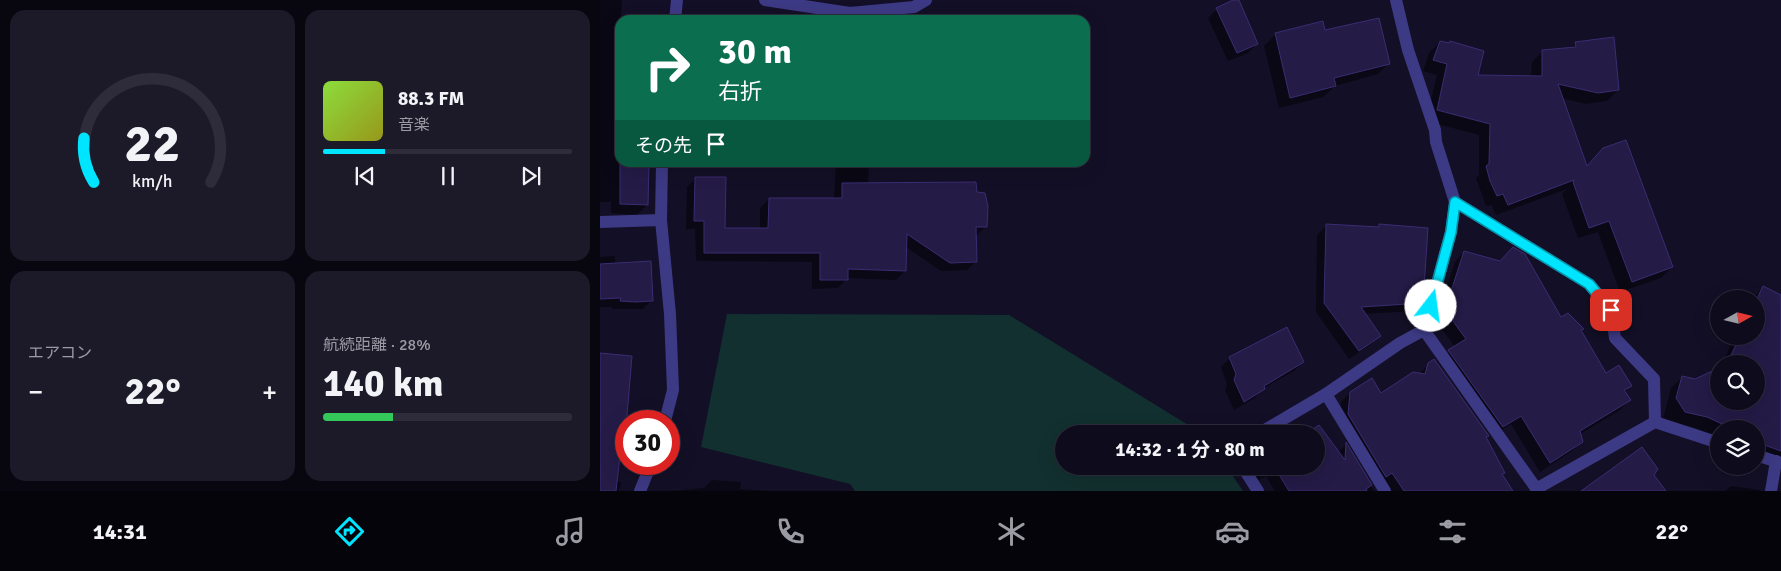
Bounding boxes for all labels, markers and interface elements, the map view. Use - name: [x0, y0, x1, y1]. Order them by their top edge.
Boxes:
- text: 30 m: [718, 30, 792, 73]
- icon: right: [635, 35, 700, 100]
- text: 右折: [718, 78, 762, 105]
- text: 88.3 FM: [398, 87, 464, 111]
- text: 22: [124, 112, 181, 176]
- text: 音楽: [398, 115, 430, 135]
- icon: arrive: [702, 130, 730, 158]
- text: その先: [635, 134, 692, 158]
- icon: previous: [351, 162, 379, 190]
- icon: pause: [434, 162, 462, 190]
- icon: next: [517, 162, 545, 190]
- text: km/h: [132, 170, 173, 192]
- position arrow: [1404, 279, 1456, 331]
- pin: [1590, 289, 1632, 331]
- north arrow: [1710, 290, 1765, 345]
- map controls: [1710, 290, 1765, 475]
- icon: arrive: [1597, 296, 1625, 324]
- text: 航続距離 · 28%: [323, 335, 431, 355]
- text: エアコン: [28, 343, 92, 363]
- button: search: [1710, 355, 1765, 410]
- text: 140 km: [323, 360, 444, 407]
- text: 22°: [124, 368, 181, 415]
- text: −: [28, 375, 43, 409]
- text: +: [262, 375, 277, 409]
- speed limit sign: 30: [615, 410, 680, 475]
- button: layers: [1710, 420, 1765, 475]
- text: 14:32 · 1 分 · 80 m: [1115, 438, 1265, 462]
- icon: directions: [332, 514, 367, 549]
- icon: music: [553, 514, 588, 549]
- icon: phone: [773, 514, 808, 549]
- icon: climate: [994, 514, 1029, 549]
- icon: car: [1215, 514, 1250, 549]
- icon: filters: [1435, 514, 1470, 549]
- text: 14:31: [93, 518, 147, 545]
- text: 22°: [1656, 518, 1688, 545]

